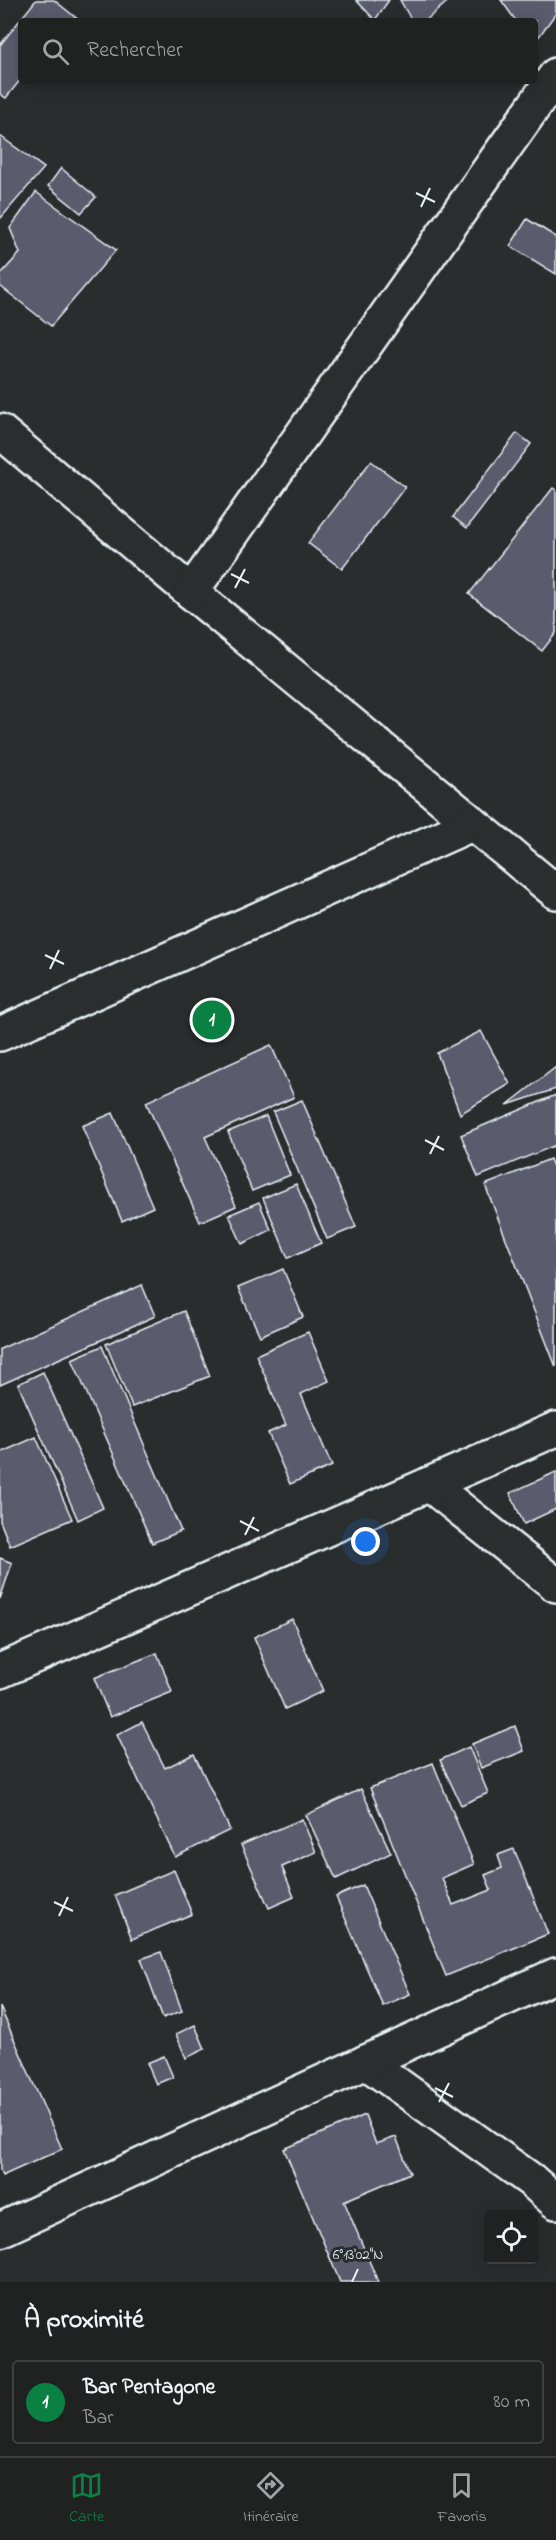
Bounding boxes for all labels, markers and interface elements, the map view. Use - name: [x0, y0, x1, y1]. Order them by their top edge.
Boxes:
- search box: [18, 18, 538, 84]
- icon: search: [39, 35, 72, 68]
- text: Rechercher: [87, 35, 183, 67]
- pin: 1: [192, 998, 232, 1042]
- your location: [351, 1527, 380, 1556]
- map controls: [484, 2210, 538, 2264]
- button: locate: [484, 2210, 538, 2264]
- text: 6°13'02"N: [333, 2244, 383, 2266]
- text: À proximité: [24, 2302, 144, 2340]
- text: Bar Pentagone: [83, 2372, 215, 2404]
- text: 1: [42, 2388, 49, 2417]
- text: 80 m: [493, 2388, 530, 2417]
- text: Bar: [83, 2404, 113, 2433]
- tab: Carte: [69, 2469, 104, 2529]
- tab: Itinéraire: [243, 2469, 299, 2529]
- tab: Favoris: [437, 2469, 487, 2529]

